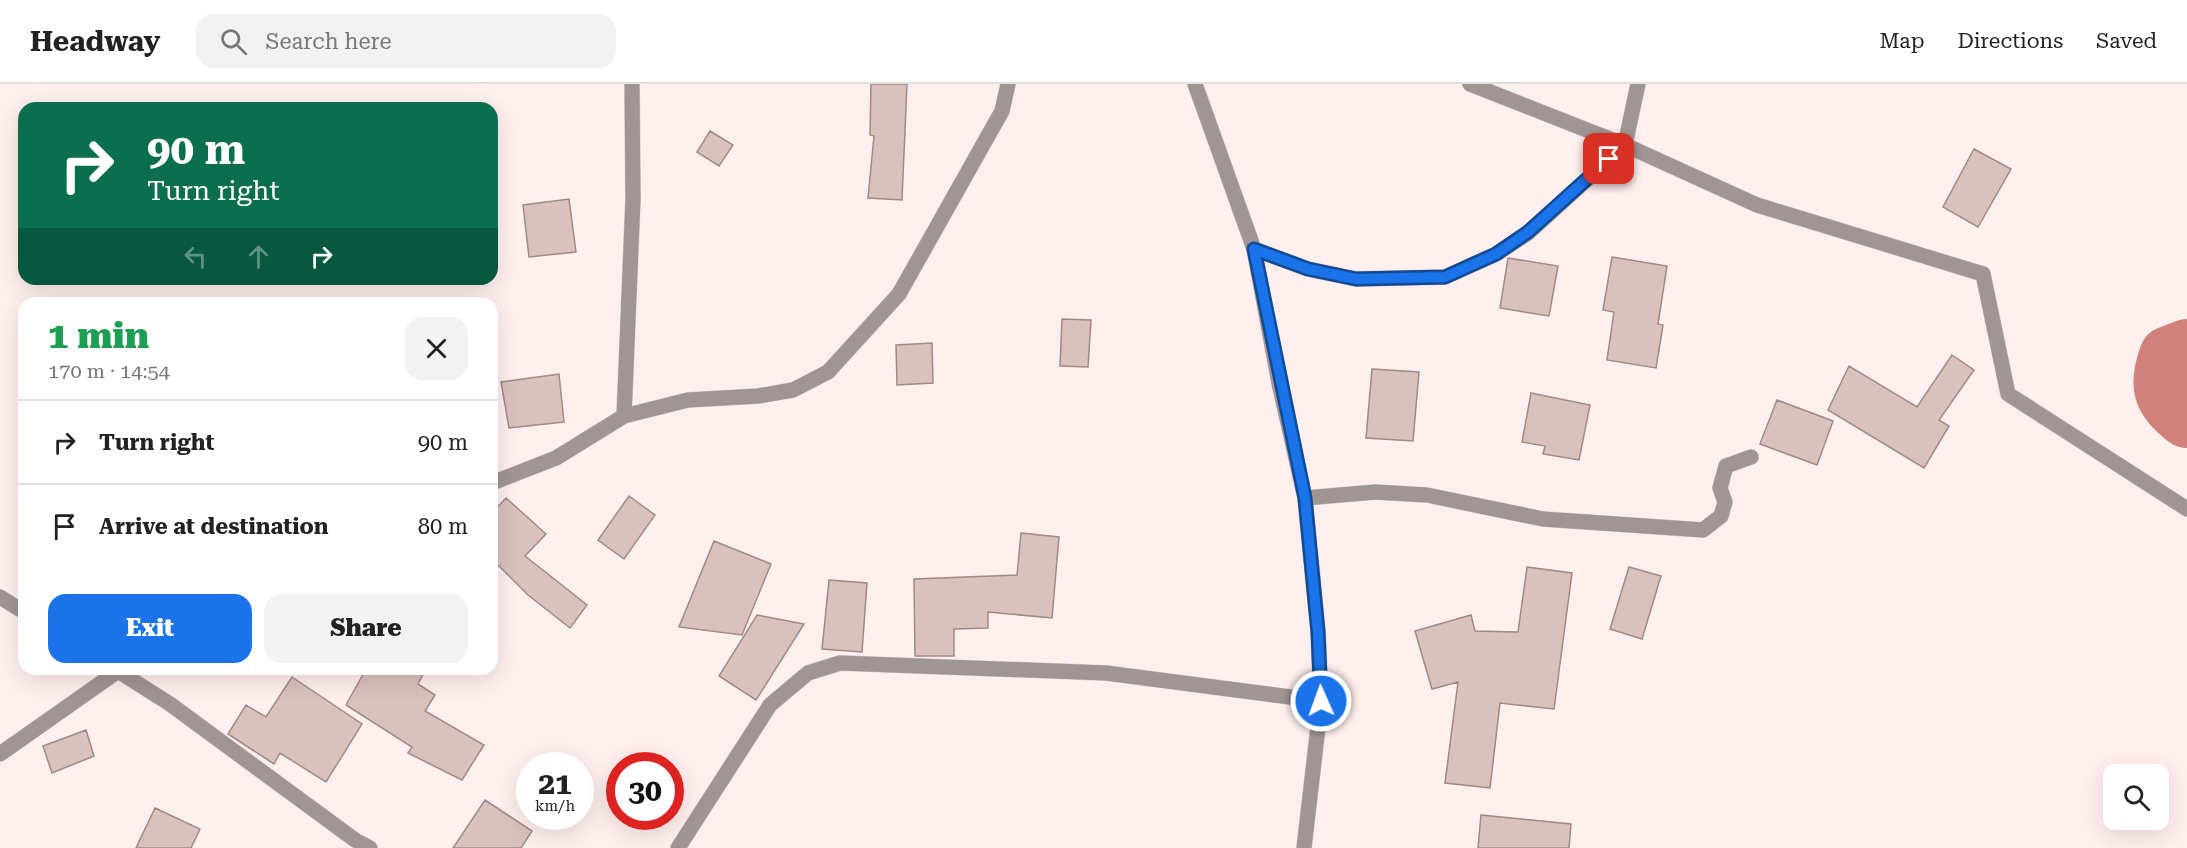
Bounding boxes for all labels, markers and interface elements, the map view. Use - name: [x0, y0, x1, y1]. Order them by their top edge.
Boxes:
- search box: [196, 14, 616, 68]
- text: Headway: [30, 25, 160, 58]
- icon: search: [217, 25, 250, 58]
- text: Search here: [265, 29, 391, 54]
- text: Map: [1880, 29, 1924, 53]
- text: Directions: [1957, 29, 2063, 53]
- text: Saved: [2096, 29, 2157, 53]
- text: 90 m: [147, 125, 245, 174]
- icon: right: [48, 126, 126, 204]
- pin: [1583, 133, 1634, 184]
- icon: arrive: [1592, 142, 1625, 175]
- text: Turn right: [147, 175, 280, 207]
- icon: left: [179, 240, 212, 273]
- icon: ahead: [242, 240, 275, 273]
- icon: right: [305, 240, 338, 273]
- text: 1 min: [48, 315, 149, 357]
- button: close: [405, 317, 468, 380]
- text: 170 m · 14:54: [48, 359, 170, 383]
- icon: right: [48, 426, 81, 459]
- text: Turn right: [99, 430, 214, 455]
- text: 90 m: [418, 430, 468, 455]
- icon: arrive: [48, 510, 81, 543]
- text: Arrive at destination: [99, 514, 328, 539]
- text: 80 m: [418, 514, 468, 539]
- button: Exit: [48, 594, 252, 663]
- button: Share: [264, 594, 468, 663]
- position arrow: [1289, 669, 1353, 733]
- speed limit sign: 30: [606, 752, 684, 830]
- map controls: [2103, 764, 2169, 830]
- button: search: [2103, 764, 2169, 830]
- text: 21: [538, 766, 572, 801]
- text: km/h: [535, 797, 575, 815]

